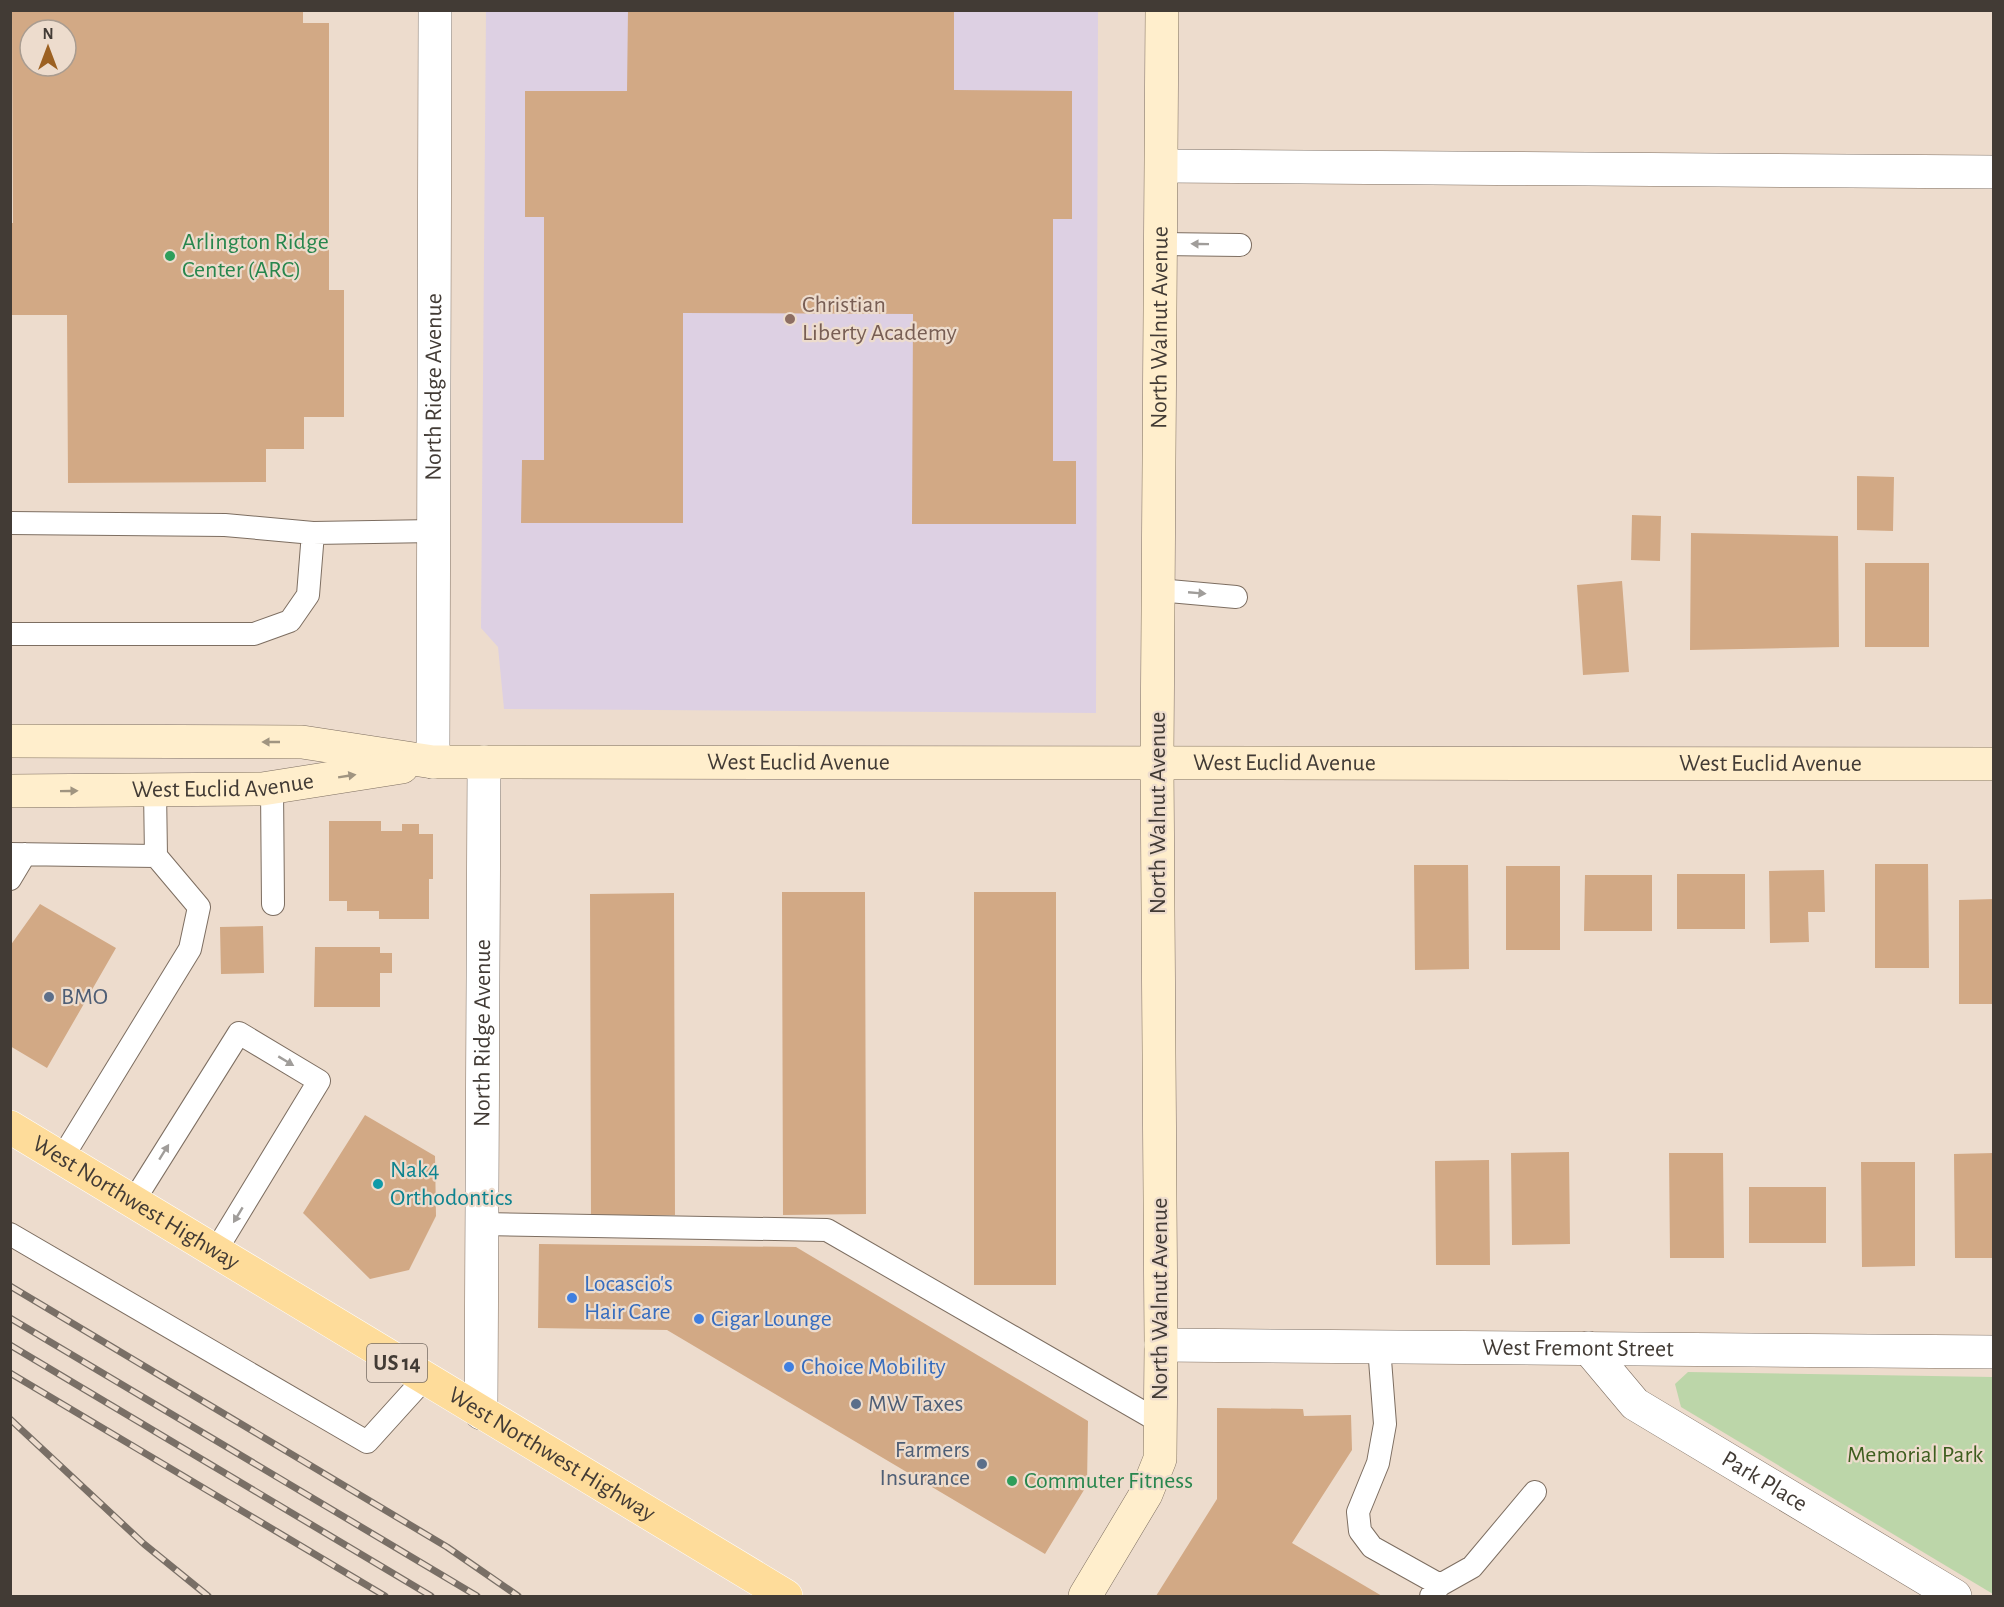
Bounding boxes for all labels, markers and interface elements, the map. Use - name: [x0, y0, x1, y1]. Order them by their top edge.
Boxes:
- north arrow: [18, 18, 78, 78]
- text: N: [42, 26, 54, 42]
- street label: North Walnut Avenue: [1147, 226, 1173, 429]
- place label: Arlington Ridge Center (ARC): [182, 230, 329, 282]
- one-way arrow: [1191, 239, 1210, 249]
- marker: Arlington Ridge Center (ARC): [163, 249, 177, 263]
- street label: North Ridge Avenue: [422, 293, 446, 481]
- place label: Christian Liberty Academy: [802, 293, 957, 345]
- marker: Christian Liberty Academy: [783, 312, 797, 326]
- one-way arrow: [1188, 589, 1207, 598]
- street label: North Walnut Avenue: [1146, 712, 1170, 914]
- one-way arrow: [262, 737, 281, 747]
- street label: West Euclid Avenue: [707, 750, 890, 775]
- street label: West Euclid Avenue: [1193, 751, 1376, 775]
- street label: West Euclid Avenue: [1679, 752, 1862, 776]
- street label: West Euclid Avenue: [132, 769, 316, 802]
- one-way arrow: [338, 771, 357, 780]
- one-way arrow: [59, 786, 78, 796]
- street label: North Ridge Avenue: [470, 939, 495, 1127]
- place label: BMO: [61, 985, 108, 1009]
- marker: BMO: [42, 990, 56, 1004]
- one-way arrow: [278, 1056, 295, 1066]
- street label: West Northwest Highway: [28, 1131, 243, 1275]
- one-way arrow: [159, 1144, 170, 1160]
- place label: Nak4 Orthodontics: [390, 1158, 513, 1210]
- marker: Nak4 Orthodontics: [371, 1177, 385, 1191]
- street label: North Walnut Avenue: [1148, 1198, 1172, 1400]
- one-way arrow: [232, 1207, 243, 1223]
- place label: Locascio's Hair Care: [584, 1272, 673, 1324]
- marker: Locascio's Hair Care: [565, 1291, 579, 1305]
- place label: Cigar Lounge: [711, 1307, 832, 1331]
- marker: Cigar Lounge: [692, 1312, 706, 1326]
- street label: West Fremont Street: [1482, 1336, 1674, 1361]
- road number: US 14: [367, 1344, 427, 1382]
- place label: Choice Mobility: [801, 1355, 946, 1379]
- marker: Choice Mobility: [782, 1360, 796, 1374]
- street label: West Northwest Highway: [444, 1383, 659, 1526]
- place label: MW Taxes: [868, 1392, 963, 1416]
- marker: MW Taxes: [849, 1397, 863, 1411]
- place label: Farmers Insurance: [879, 1438, 970, 1490]
- park label: Memorial Park: [1847, 1443, 1983, 1467]
- street label: Park Place: [1717, 1447, 1811, 1516]
- marker: Farmers Insurance: [975, 1457, 989, 1471]
- place label: Commuter Fitness: [1024, 1469, 1193, 1493]
- marker: Commuter Fitness: [1005, 1474, 1019, 1488]

